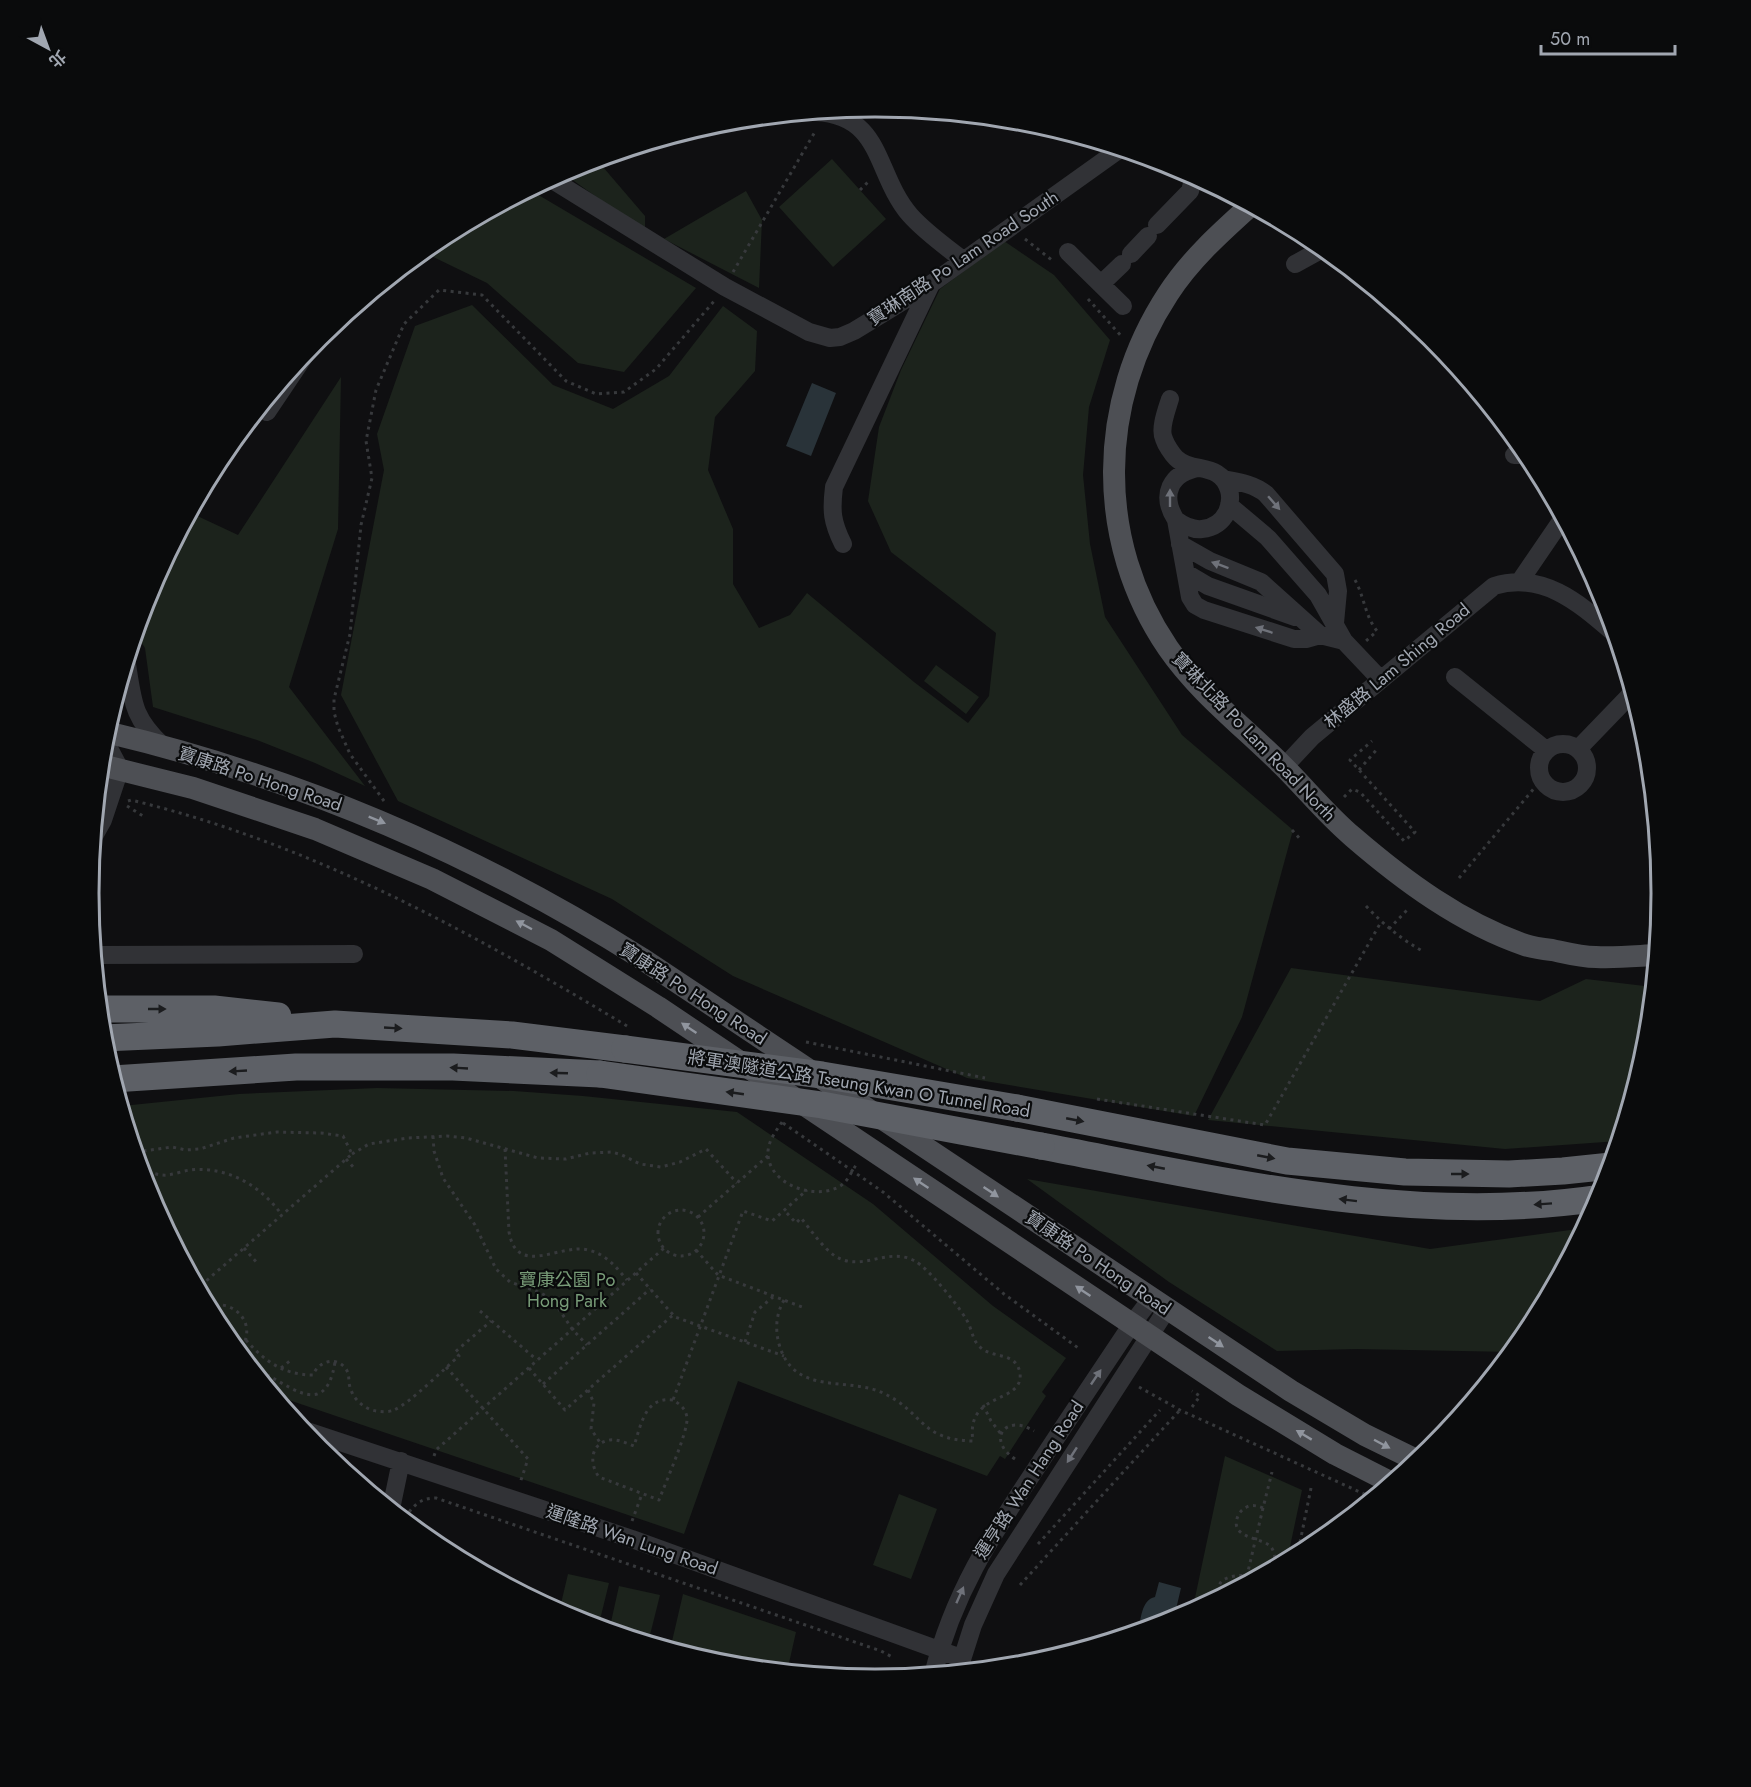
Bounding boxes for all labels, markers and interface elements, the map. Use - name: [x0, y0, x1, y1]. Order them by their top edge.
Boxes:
- north arrow: [18, 18, 78, 78]
- scale bar: [1541, 18, 1674, 56]
- text: 50 m: [1550, 26, 1590, 52]
- text: 北: [44, 45, 71, 73]
- street label: 寶琳南路 Po Lam Road South: [862, 184, 1064, 332]
- one-way arrow: [1165, 488, 1175, 507]
- one-way arrow: [1267, 495, 1280, 510]
- one-way arrow: [1211, 559, 1229, 569]
- street label: 林盛路 Lam Shing Road: [1318, 597, 1476, 735]
- one-way arrow: [1255, 624, 1273, 634]
- street label: 寶琳北路 Po Lam Road North: [1166, 647, 1342, 827]
- street label: 寶康路 Po Hong Road: [175, 740, 345, 818]
- one-way arrow: [368, 816, 386, 825]
- one-way arrow: [515, 920, 532, 930]
- street label: 寶康路 Po Hong Road: [614, 937, 772, 1051]
- one-way arrow: [147, 1004, 166, 1014]
- one-way arrow: [384, 1023, 403, 1032]
- one-way arrow: [681, 1023, 697, 1034]
- street label: 將軍澳隧道公路 Tseung Kwan O Tunnel Road: [686, 1044, 1032, 1124]
- one-way arrow: [450, 1063, 469, 1072]
- one-way arrow: [228, 1066, 247, 1076]
- one-way arrow: [549, 1068, 568, 1077]
- one-way arrow: [726, 1088, 745, 1097]
- one-way arrow: [1066, 1116, 1085, 1125]
- one-way arrow: [1257, 1153, 1276, 1162]
- one-way arrow: [1146, 1162, 1165, 1171]
- one-way arrow: [1451, 1169, 1470, 1179]
- one-way arrow: [913, 1178, 929, 1189]
- one-way arrow: [983, 1186, 999, 1198]
- one-way arrow: [1339, 1195, 1358, 1204]
- one-way arrow: [1533, 1199, 1552, 1208]
- street label: 寶康路 Po Hong Road: [1020, 1205, 1176, 1321]
- park label: 寶康公園 Po Hong Park: [519, 1267, 615, 1314]
- one-way arrow: [1075, 1286, 1091, 1297]
- one-way arrow: [1207, 1336, 1223, 1348]
- one-way arrow: [1091, 1369, 1102, 1385]
- street label: 運亨路 Wan Hang Road: [968, 1396, 1090, 1564]
- one-way arrow: [1296, 1429, 1312, 1440]
- one-way arrow: [1374, 1439, 1391, 1449]
- one-way arrow: [1067, 1447, 1078, 1463]
- street label: 運隆路 Wan Lung Road: [543, 1498, 721, 1582]
- one-way arrow: [955, 1587, 964, 1604]

